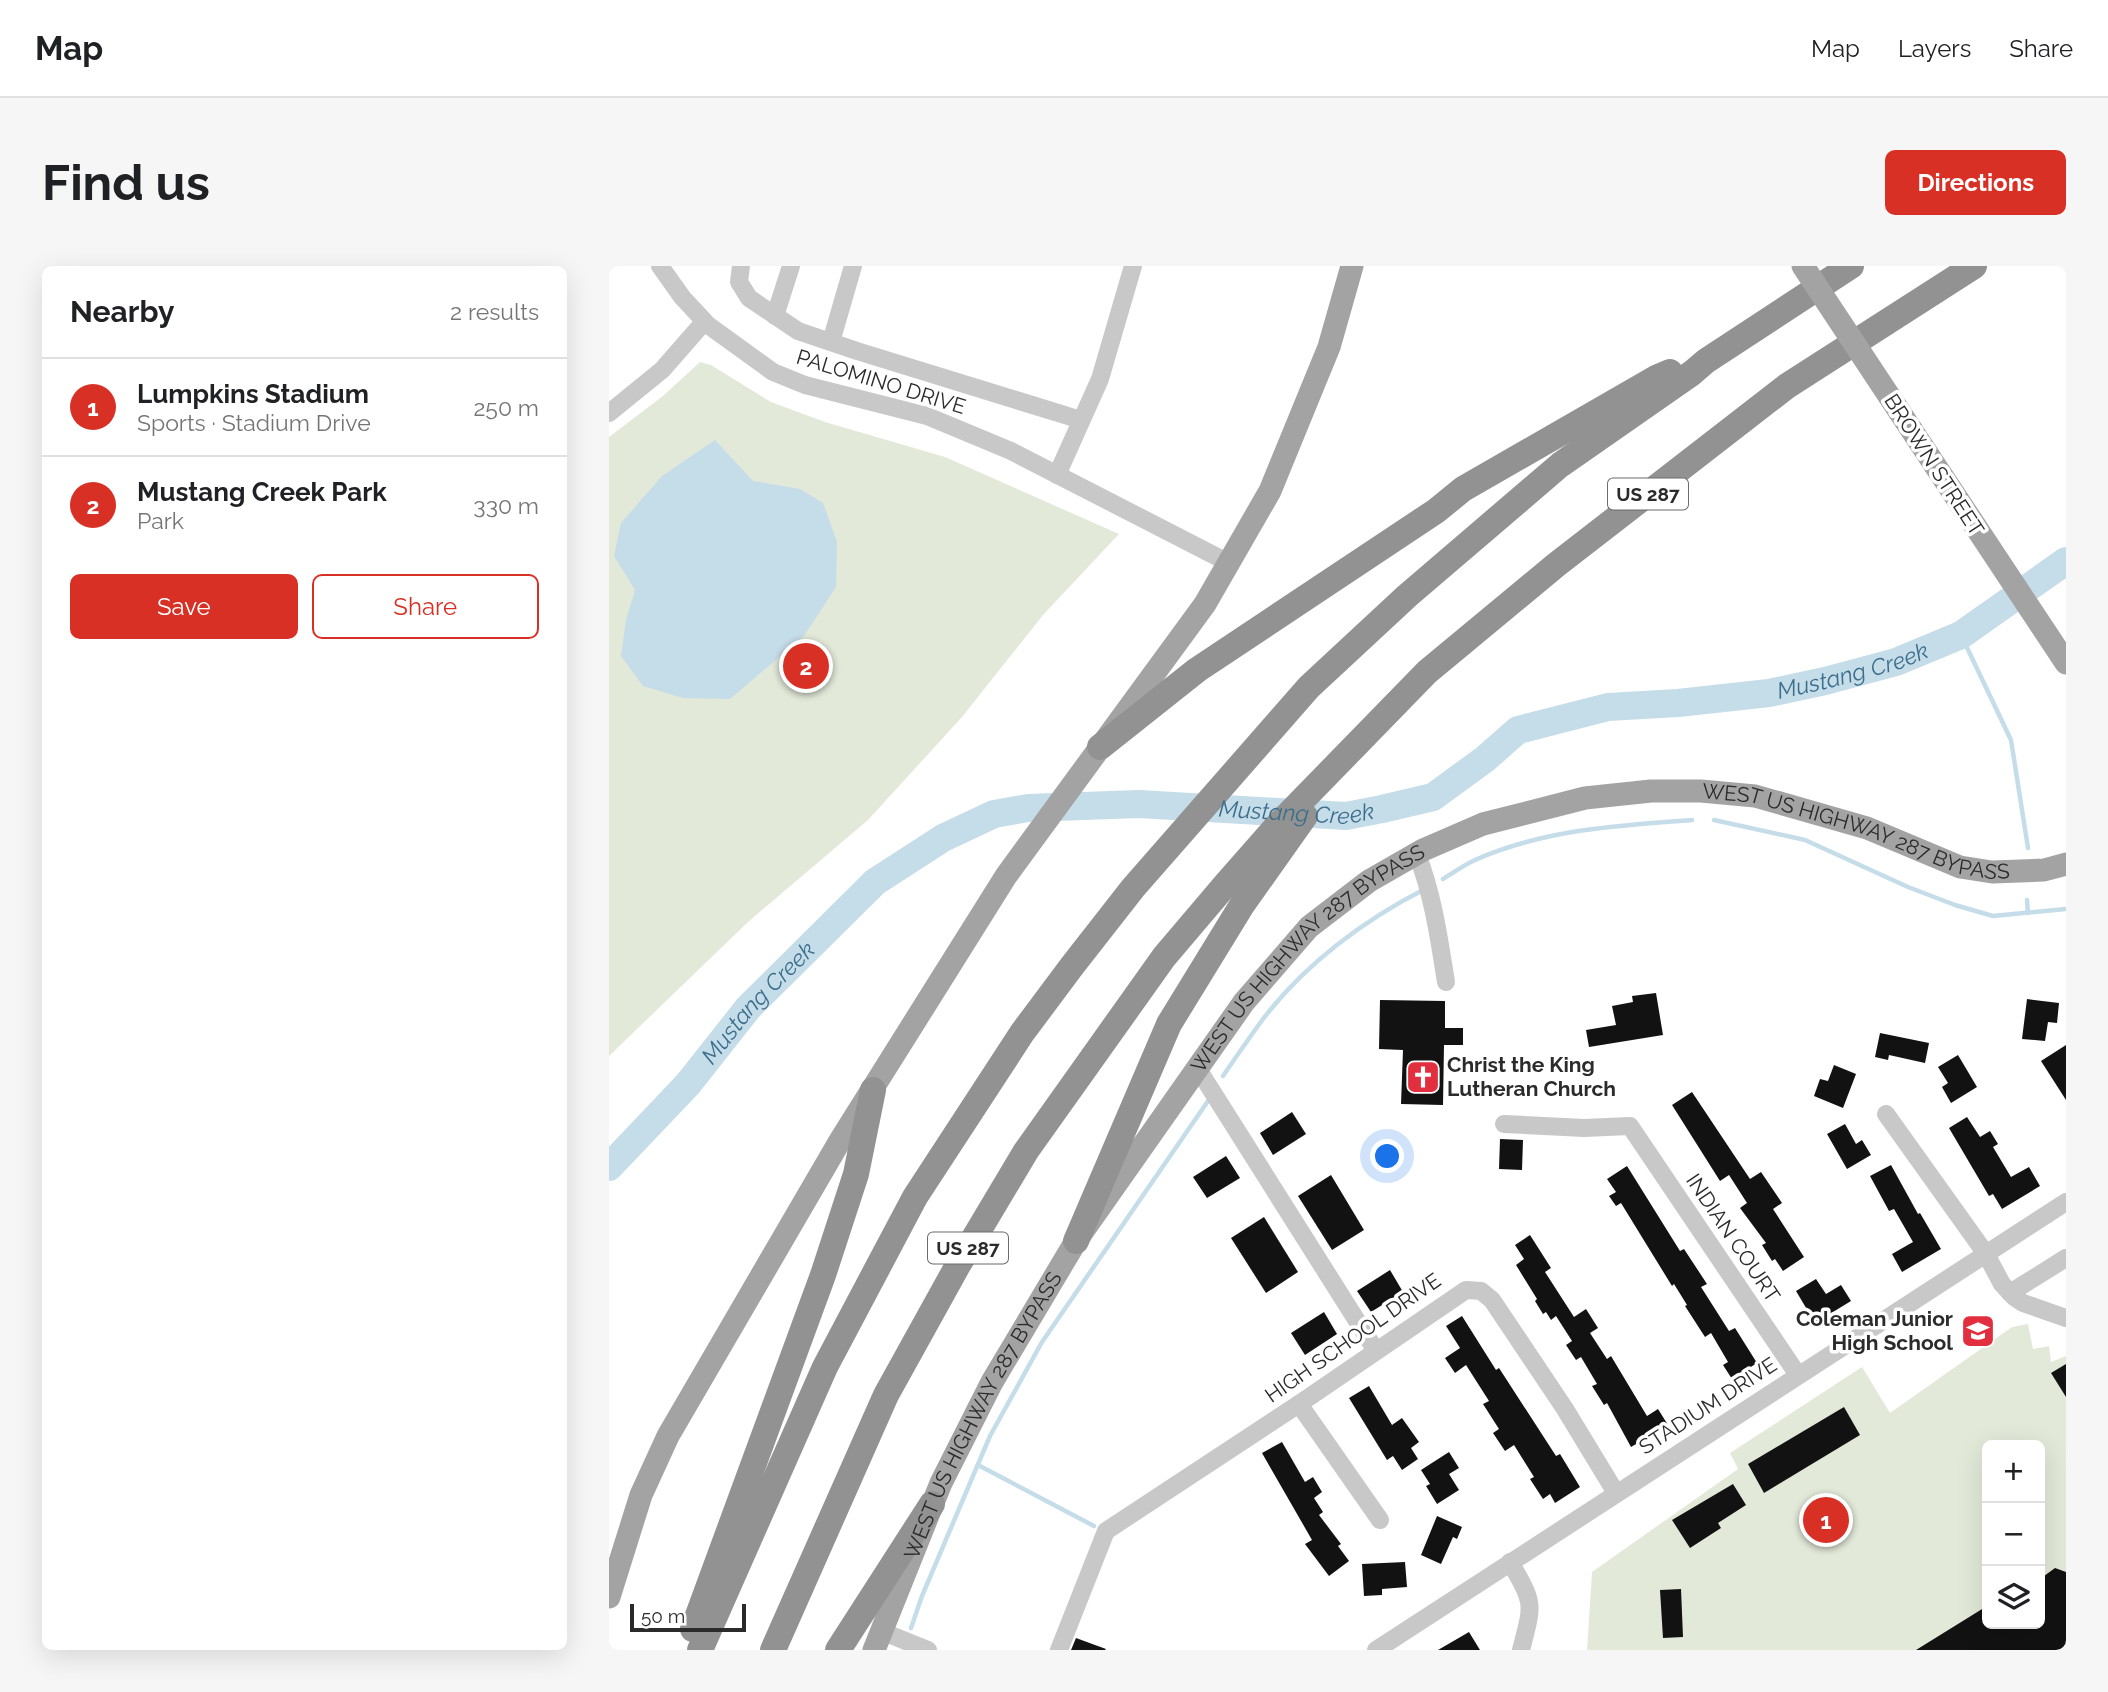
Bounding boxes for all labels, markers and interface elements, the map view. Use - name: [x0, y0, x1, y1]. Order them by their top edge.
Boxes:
- text: Map: [35, 29, 103, 68]
- text: Map: [1811, 34, 1860, 63]
- text: Layers: [1898, 34, 1971, 63]
- text: Share: [2009, 34, 2073, 63]
- button: Directions: [1885, 150, 2066, 215]
- text: Find us: [42, 154, 210, 211]
- text: Nearby: [70, 294, 174, 329]
- text: 2 results: [450, 298, 539, 325]
- street label: PALOMINO DRIVE: [794, 344, 969, 419]
- text: Lumpkins Stadium: [137, 379, 369, 409]
- street label: BROWN STREET: [1879, 389, 1990, 540]
- text: 1: [87, 394, 99, 421]
- text: 250 m: [473, 394, 539, 421]
- text: Sports · Stadium Drive: [137, 409, 371, 436]
- text: Mustang Creek Park: [137, 477, 387, 507]
- road number: US 287: [1608, 478, 1688, 510]
- text: 2: [87, 492, 99, 519]
- text: 330 m: [473, 492, 539, 519]
- text: Park: [137, 507, 184, 534]
- button: Save: [70, 574, 298, 639]
- button: Share: [312, 574, 539, 639]
- water label: Mustang Creek: [1774, 636, 1932, 704]
- pin: 2: [783, 640, 829, 692]
- street label: WEST US HIGHWAY 287 BYPASS: [1701, 778, 2010, 885]
- water label: Mustang Creek: [1218, 795, 1376, 829]
- street label: WEST US HIGHWAY 287 BYPASS: [1185, 839, 1429, 1077]
- water label: Mustang Creek: [695, 936, 820, 1069]
- place label: Christ the King Lutheran Church: [1447, 1052, 1616, 1101]
- church icon: Christ the King Lutheran Church: [1404, 1058, 1442, 1096]
- your location: [1370, 1139, 1404, 1173]
- street label: INDIAN COURT: [1681, 1169, 1786, 1307]
- road number: US 287: [928, 1232, 1008, 1264]
- street label: WEST US HIGHWAY 287 BYPASS: [899, 1267, 1067, 1563]
- street label: HIGH SCHOOL DRIVE: [1260, 1267, 1445, 1408]
- place label: Coleman Junior High School: [1796, 1306, 1953, 1355]
- school or university icon: Coleman Junior High School: [1959, 1312, 1997, 1350]
- street label: STADIUM DRIVE: [1634, 1352, 1781, 1459]
- map controls: [1982, 1440, 2045, 1629]
- button: +: [1982, 1440, 2045, 1503]
- pin: 1: [1803, 1494, 1849, 1546]
- button: −: [1982, 1503, 2045, 1566]
- button: layers: [1982, 1566, 2045, 1629]
- scale bar: [630, 1601, 745, 1633]
- text: 50 m: [641, 1605, 685, 1627]

